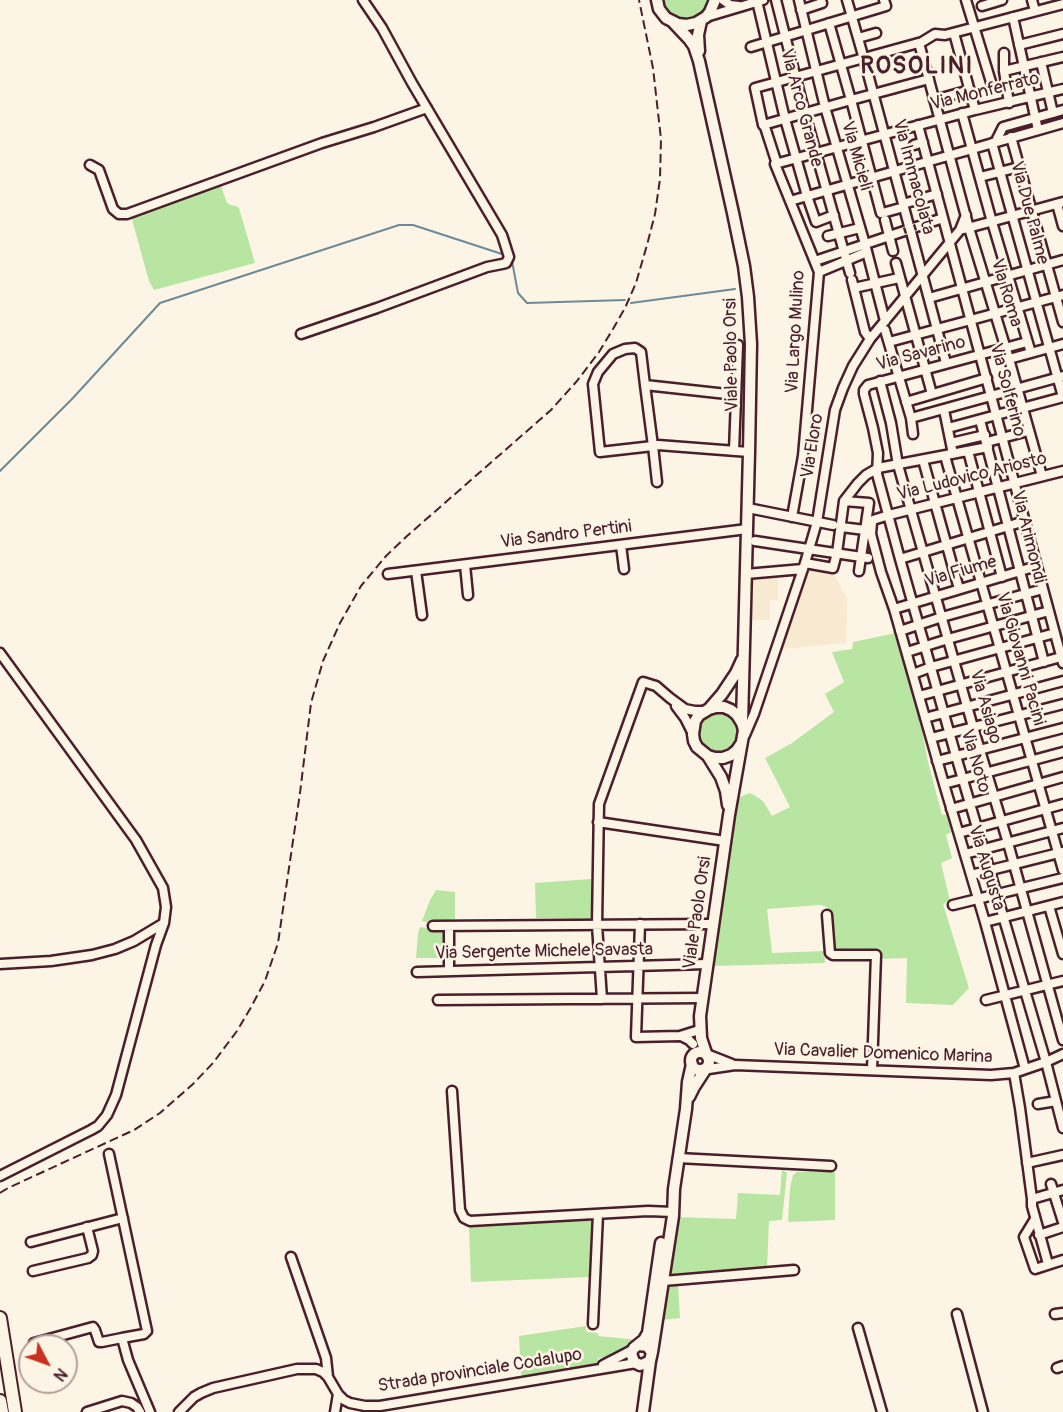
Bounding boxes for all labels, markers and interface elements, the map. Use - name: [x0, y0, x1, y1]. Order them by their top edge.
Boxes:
- street label: Via Arco Grande: [775, 47, 827, 169]
- district label: ROSOLINI: [860, 53, 974, 81]
- street label: Via Monferrato: [928, 68, 1042, 116]
- street label: Via Immacolata: [887, 117, 939, 237]
- street label: Via Micieli: [836, 119, 876, 193]
- street label: Via Due Palme: [1005, 159, 1053, 267]
- street label: Via Roma: [985, 256, 1027, 330]
- street label: Via Largo Mulino: [782, 270, 810, 394]
- street label: Viale Paolo Orsi: [720, 298, 744, 412]
- street label: Via Savarino: [874, 332, 968, 376]
- street label: Via Solferino: [984, 341, 1030, 439]
- street label: Via Eloro: [797, 412, 829, 480]
- street label: Via Ludovico Ariosto: [895, 448, 1049, 506]
- street label: Via Arimondi: [1006, 488, 1050, 586]
- street label: Via Sandro Pertini: [499, 516, 633, 554]
- street label: Via Fiume: [923, 551, 999, 593]
- street label: Via Giovanni Pacini: [991, 590, 1049, 728]
- street label: Via Asiago: [964, 667, 1006, 747]
- street label: Via Noto: [955, 727, 995, 795]
- street label: Via Augusta: [963, 823, 1009, 913]
- street label: Viale Paolo Orsi: [679, 855, 717, 971]
- street label: Via Sergente Michele Savasta: [435, 939, 653, 965]
- street label: Via Cavalier Domenico Marina: [773, 1039, 993, 1069]
- north arrow: [18, 1334, 78, 1394]
- street label: Strada provinciale Codalupo: [376, 1344, 584, 1398]
- text: N: [49, 1364, 71, 1385]

